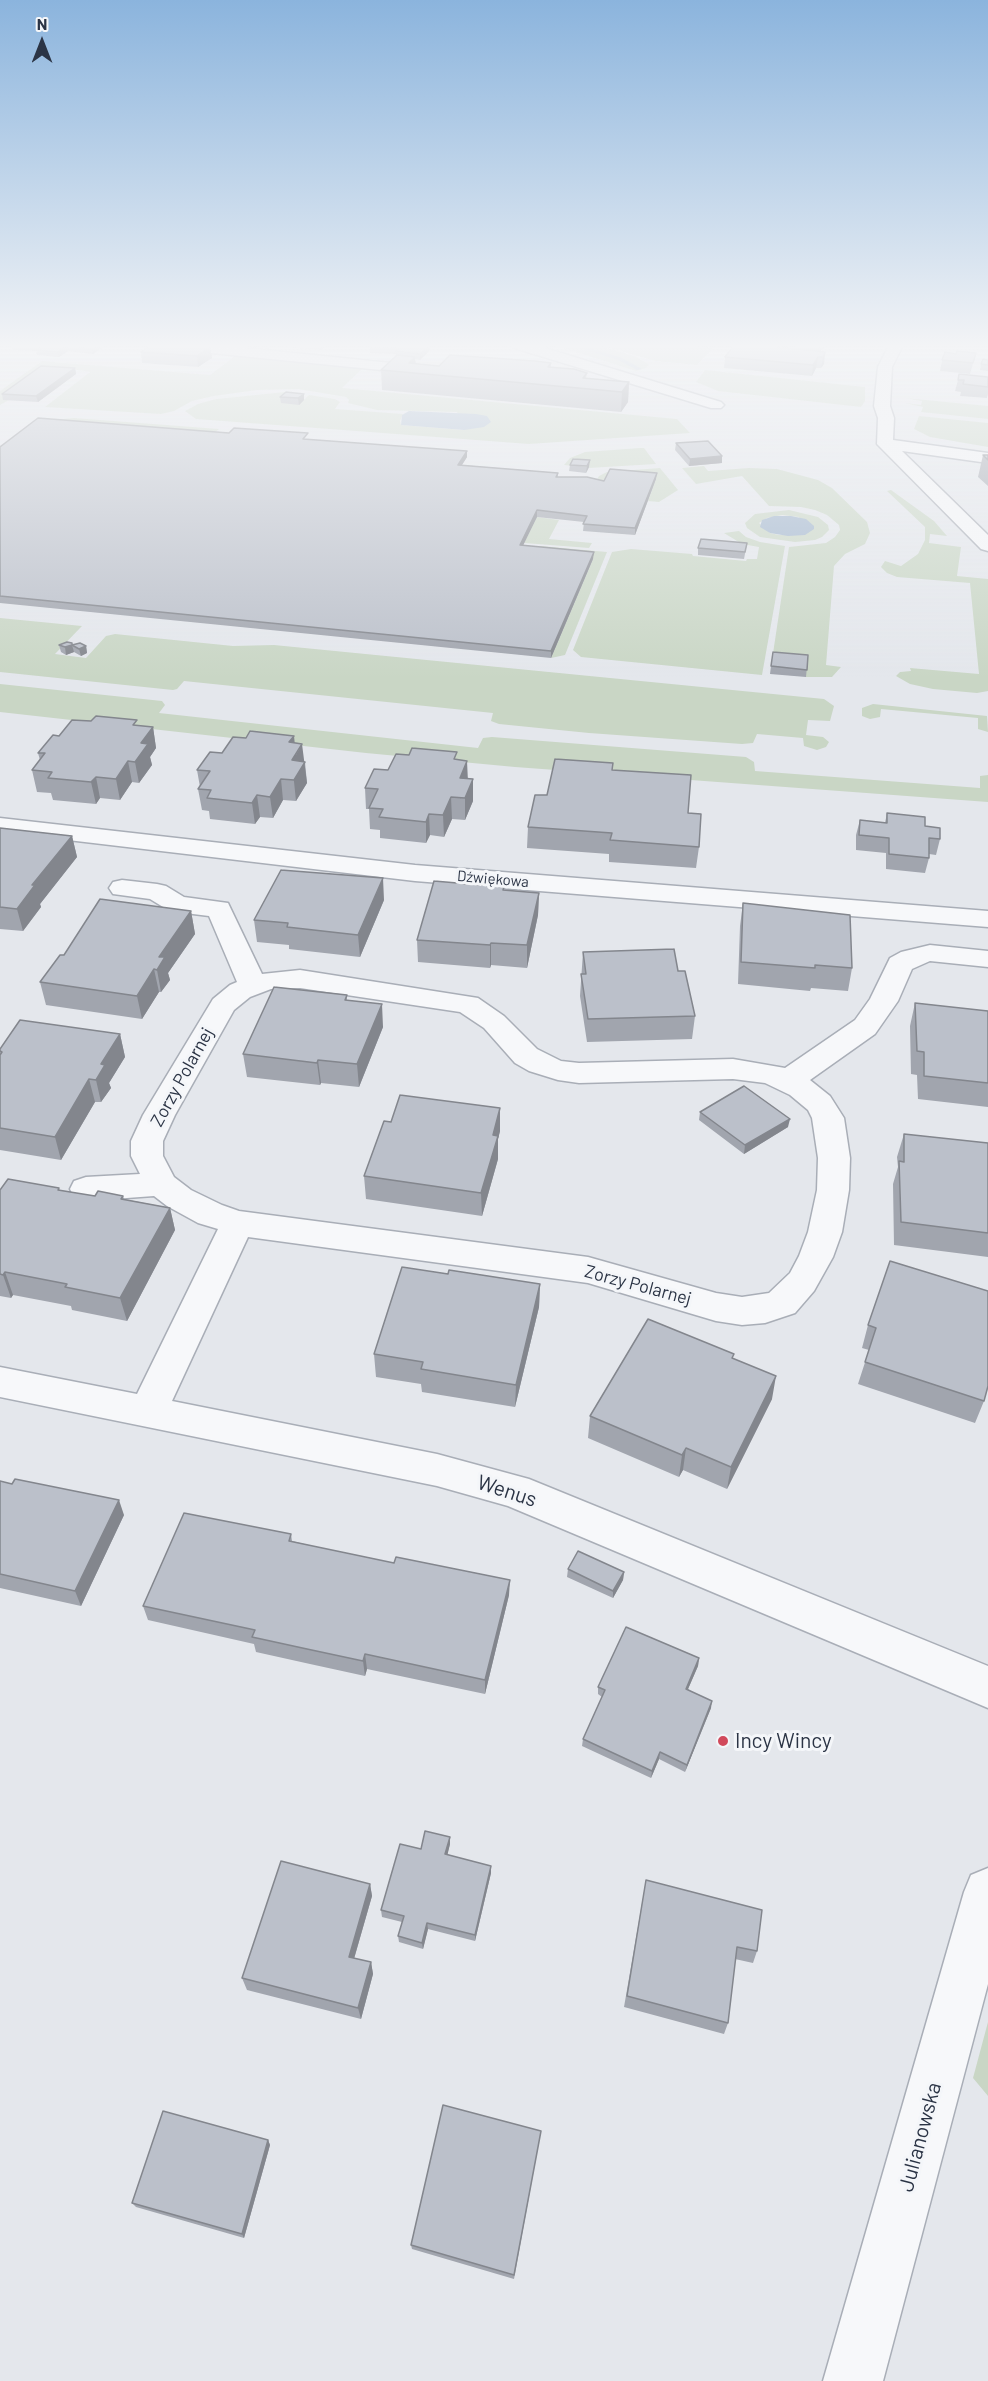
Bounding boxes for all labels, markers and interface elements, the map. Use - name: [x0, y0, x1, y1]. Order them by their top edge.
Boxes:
- north arrow: [12, 12, 72, 72]
- text: N: [37, 14, 47, 33]
- street label: Dźwiękowa: [456, 867, 530, 891]
- street label: Zorzy Polarnej: [146, 1024, 218, 1130]
- street label: Zorzy Polarnej: [582, 1260, 694, 1310]
- street label: Wenus: [474, 1470, 540, 1512]
- place label: Incy Wincy: [735, 1728, 832, 1754]
- marker: Incy Wincy: [716, 1734, 730, 1748]
- street label: Julianowska: [893, 2080, 947, 2194]

